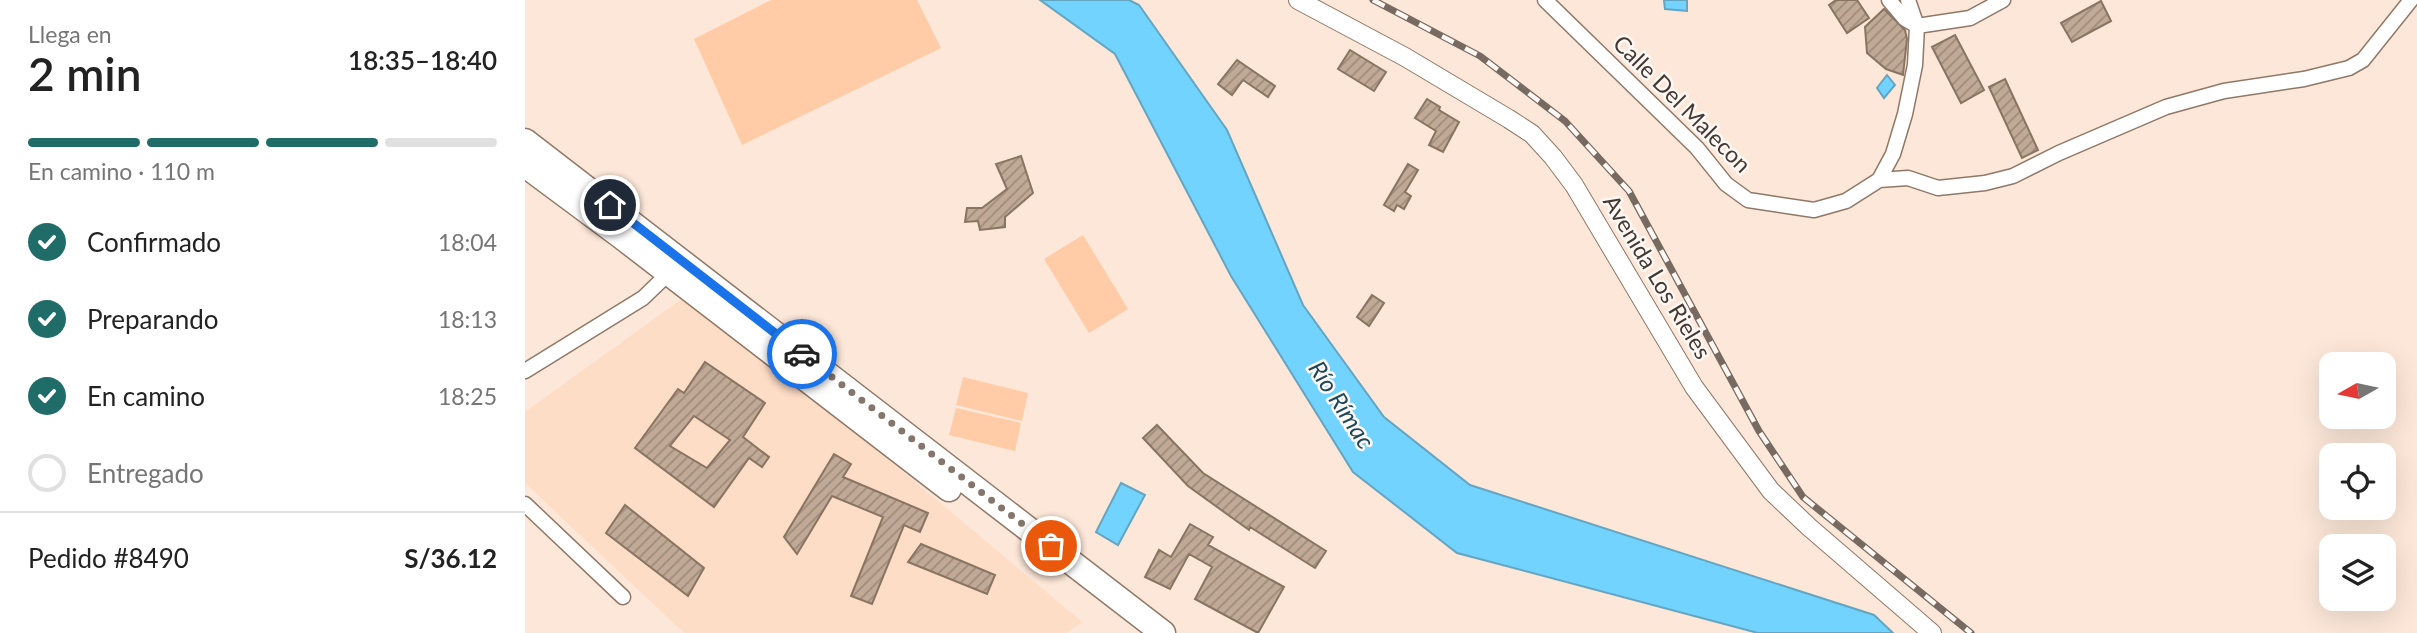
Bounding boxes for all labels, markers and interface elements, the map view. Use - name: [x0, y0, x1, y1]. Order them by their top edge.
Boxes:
- text: Llega en: [28, 20, 112, 48]
- street label: Calle Del Malecon: [1608, 29, 1757, 178]
- text: 18:35–18:40: [348, 44, 497, 76]
- text: 2 min: [28, 46, 142, 101]
- text: En camino · 110 m: [28, 157, 215, 185]
- pin: [580, 175, 640, 235]
- icon: home: [591, 186, 629, 224]
- street label: Avenida Los Rieles: [1598, 189, 1718, 364]
- icon: check: [28, 223, 66, 261]
- text: Confirmado: [87, 226, 221, 258]
- text: 18:04: [438, 228, 497, 256]
- icon: check: [28, 300, 66, 338]
- text: Preparando: [87, 303, 219, 335]
- text: 18:13: [438, 305, 497, 333]
- courier: [767, 319, 837, 389]
- icon: car: [783, 335, 821, 373]
- north arrow: [2319, 352, 2396, 429]
- map controls: [2319, 352, 2396, 611]
- water label: Río Rímac: [1303, 355, 1381, 454]
- icon: check: [28, 377, 66, 415]
- text: En camino: [87, 380, 205, 412]
- text: 18:25: [438, 382, 497, 410]
- button: locate: [2319, 443, 2396, 520]
- text: Entregado: [87, 457, 204, 489]
- pin: [1021, 516, 1081, 576]
- icon: bag: [1032, 527, 1070, 565]
- button: layers: [2319, 534, 2396, 611]
- text: Pedido #8490: [28, 542, 189, 574]
- text: S/36.12: [404, 542, 497, 574]

